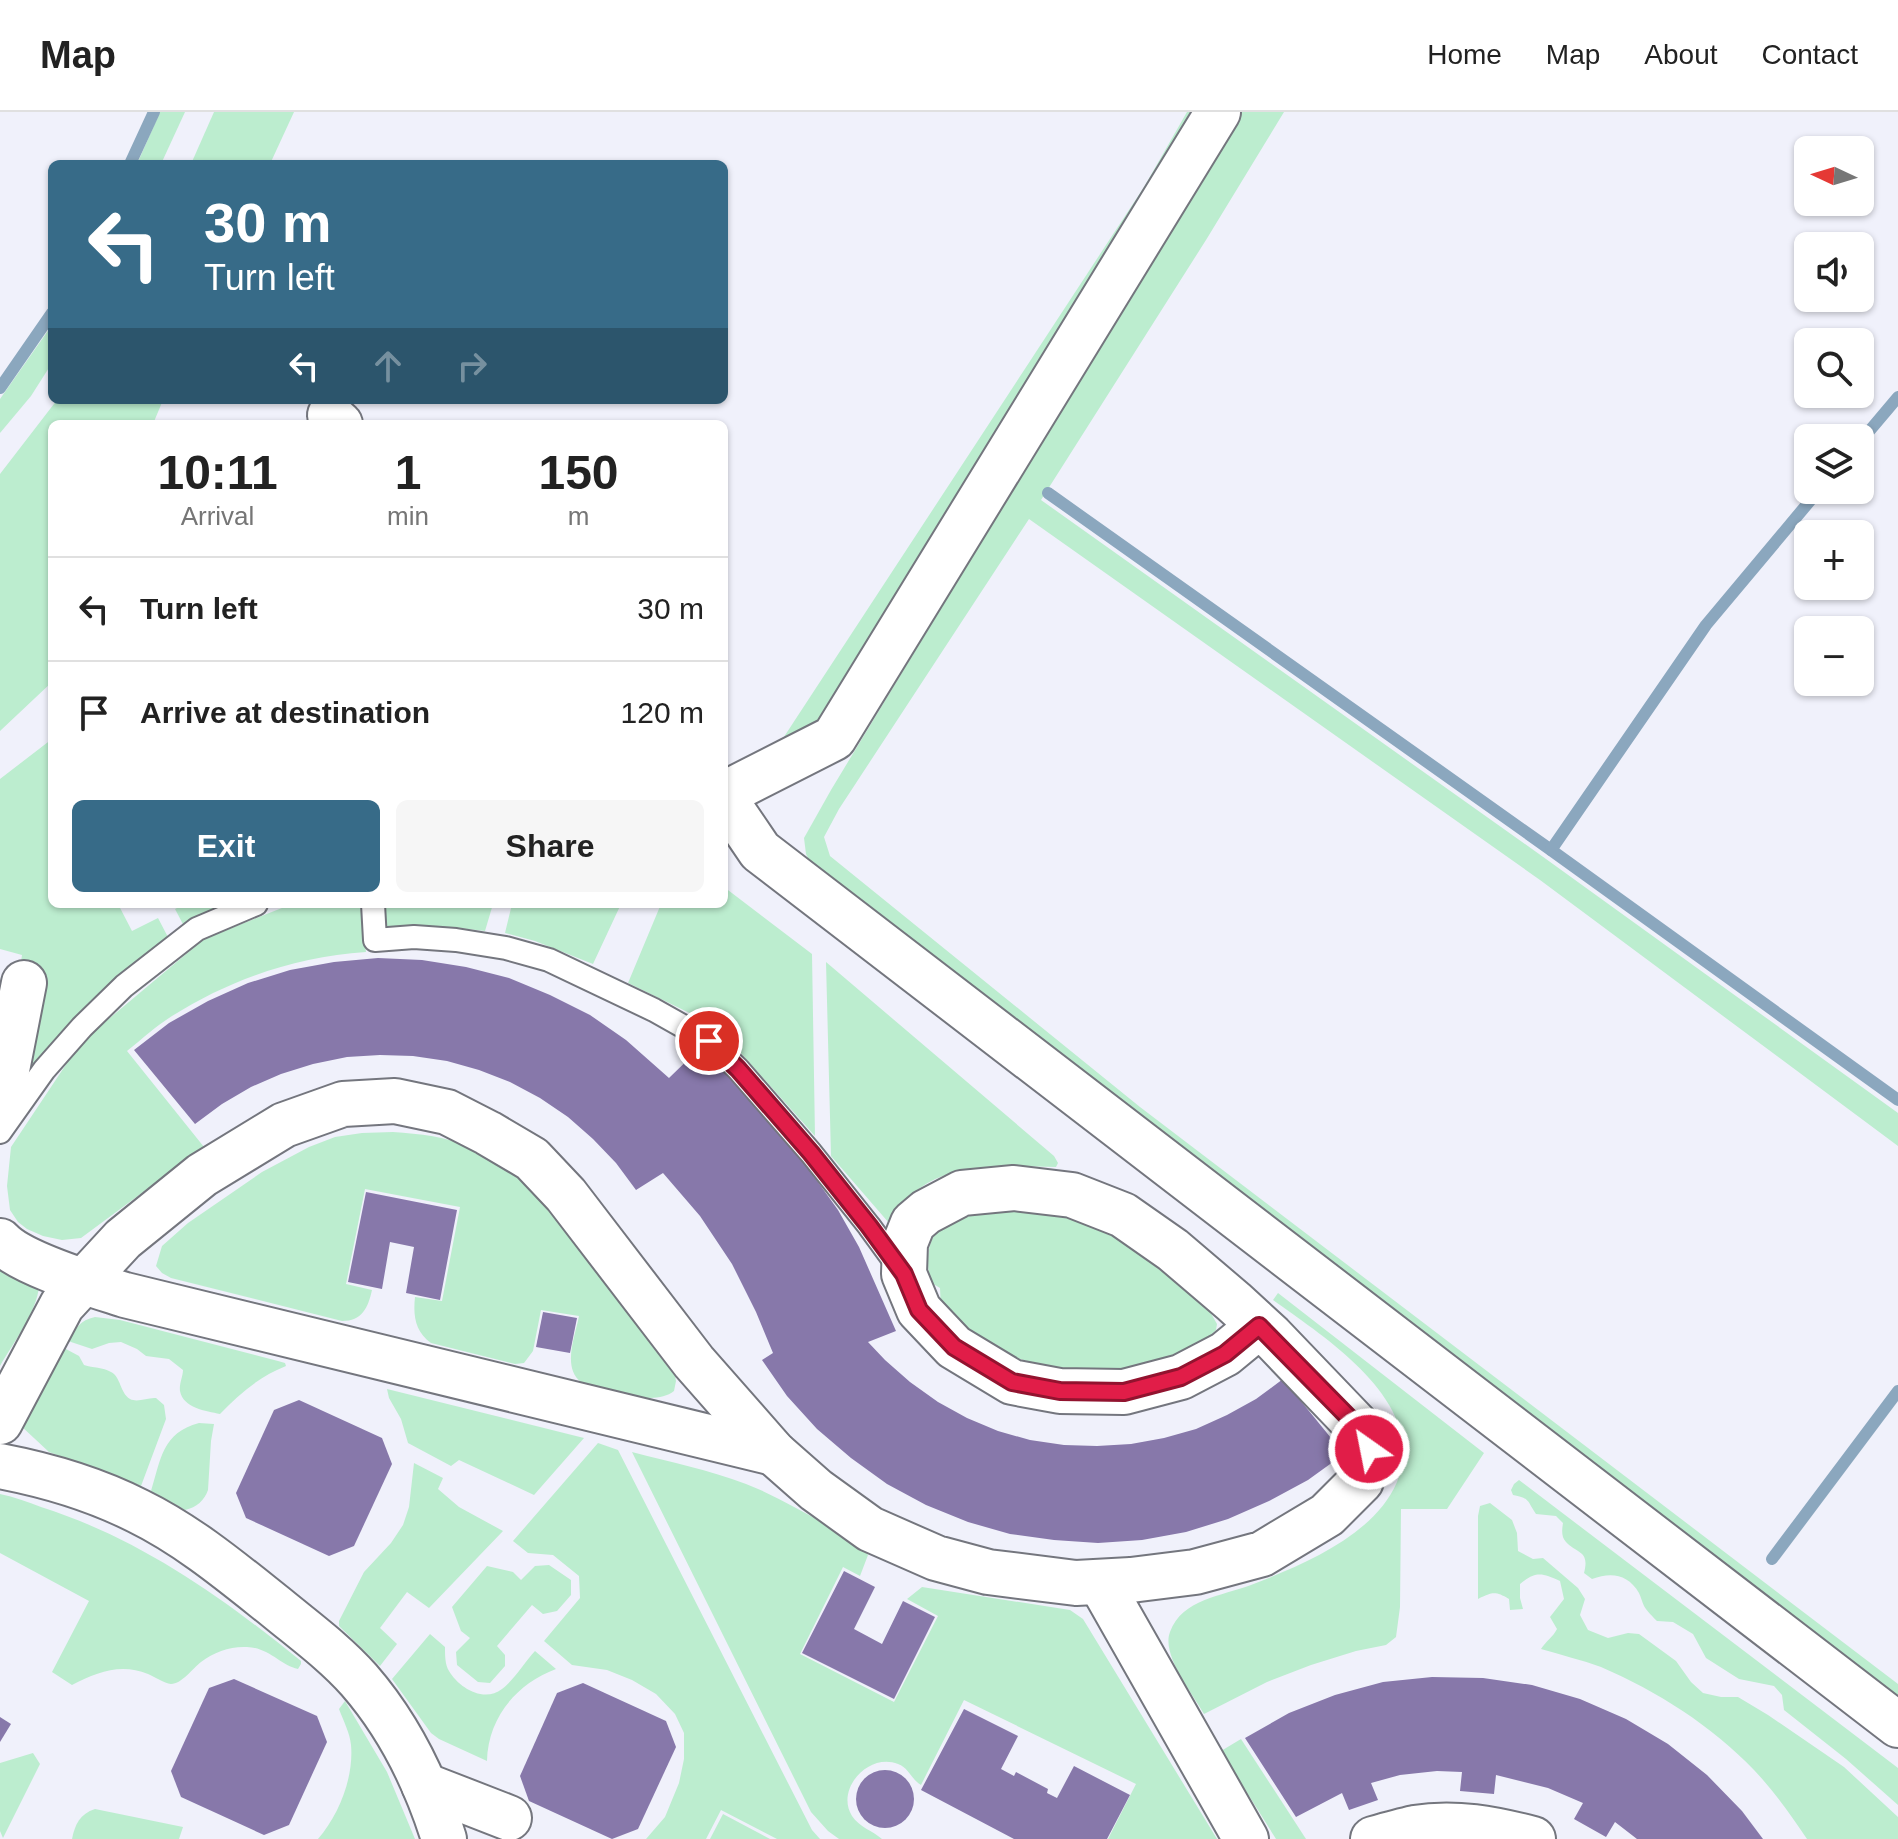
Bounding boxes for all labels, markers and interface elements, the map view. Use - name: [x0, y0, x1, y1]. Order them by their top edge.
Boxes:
- text: Map: [40, 34, 116, 76]
- text: Home: [1427, 39, 1502, 70]
- text: Map: [1546, 39, 1600, 70]
- text: About: [1644, 39, 1718, 70]
- text: Contact: [1762, 39, 1858, 70]
- north arrow: [1794, 136, 1874, 216]
- map controls: [1794, 136, 1874, 696]
- text: 30 m: [204, 191, 332, 254]
- icon: left: [72, 192, 176, 296]
- button: sound: [1794, 232, 1874, 312]
- text: Turn left: [204, 257, 335, 298]
- button: search: [1794, 328, 1874, 408]
- icon: left: [282, 344, 326, 388]
- icon: ahead: [366, 344, 410, 388]
- icon: right: [450, 344, 494, 388]
- button: layers: [1794, 424, 1874, 504]
- text: 10:11: [157, 446, 278, 499]
- text: 1: [395, 446, 421, 499]
- text: 150: [538, 446, 619, 499]
- text: Arrival: [181, 501, 254, 531]
- text: min: [387, 501, 429, 531]
- text: m: [568, 501, 589, 531]
- button: +: [1794, 520, 1874, 600]
- icon: left: [72, 587, 116, 631]
- text: Turn left: [140, 592, 258, 625]
- text: 30 m: [637, 592, 704, 625]
- button: −: [1794, 616, 1874, 696]
- icon: arrive: [72, 691, 116, 735]
- text: Arrive at destination: [140, 696, 430, 729]
- text: 120 m: [621, 696, 704, 729]
- button: Exit: [72, 800, 380, 892]
- button: Share: [396, 800, 704, 892]
- pin: [675, 1007, 743, 1075]
- icon: arrive: [687, 1019, 731, 1063]
- position arrow: [1327, 1407, 1411, 1491]

